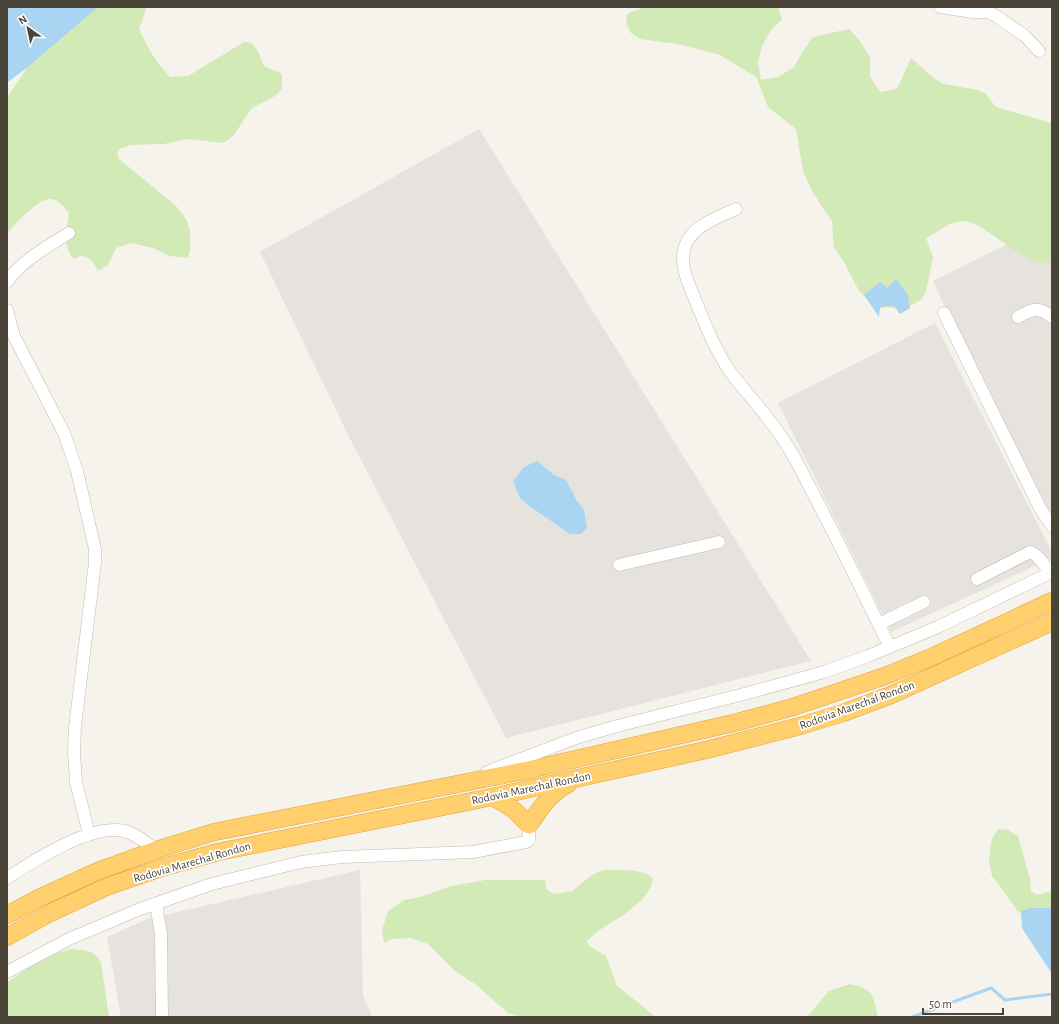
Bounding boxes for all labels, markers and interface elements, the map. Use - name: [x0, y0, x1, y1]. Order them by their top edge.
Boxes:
- north arrow: [8, 8, 48, 48]
- text: N: [17, 13, 29, 27]
- street label: Rodovia Marechal Rondon: [798, 679, 916, 731]
- street label: Rodovia Marechal Rondon: [470, 770, 592, 806]
- street label: Rodovia Marechal Rondon: [132, 839, 252, 885]
- scale bar: [923, 990, 1003, 1016]
- text: 50 m: [929, 998, 952, 1010]

